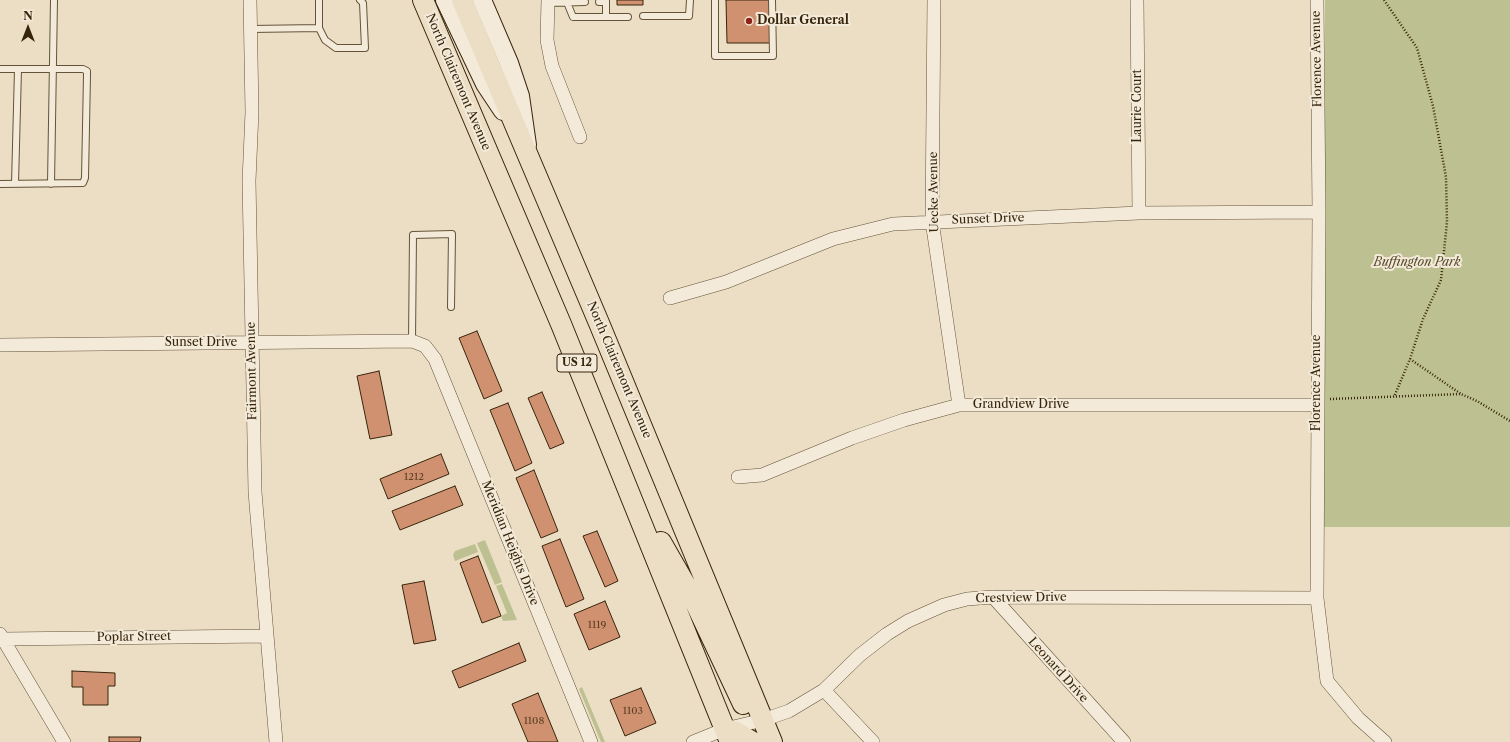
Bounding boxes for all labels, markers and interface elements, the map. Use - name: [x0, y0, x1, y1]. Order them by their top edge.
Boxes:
- north arrow: [8, 8, 48, 48]
- text: N: [23, 9, 33, 23]
- street label: North Clairemont Avenue: [423, 11, 493, 153]
- street label: Florence Avenue: [1309, 11, 1325, 107]
- place label: Dollar General: [757, 14, 849, 28]
- marker: Dollar General: [744, 16, 754, 26]
- street label: Laurie Court: [1131, 69, 1145, 143]
- street label: Uecke Avenue: [926, 151, 942, 233]
- street label: Sunset Drive: [951, 211, 1025, 227]
- park label: Buffington Park: [1373, 256, 1461, 270]
- street label: North Clairemont Avenue: [584, 299, 654, 441]
- street label: Fairmont Avenue: [244, 322, 260, 420]
- street label: Florence Avenue: [1310, 335, 1324, 431]
- street label: Sunset Drive: [165, 336, 237, 350]
- road number: US 12: [557, 354, 597, 372]
- street label: Grandview Drive: [973, 398, 1069, 412]
- house number: 1212: [404, 471, 424, 483]
- street label: Meridian Heights Drive: [478, 478, 542, 608]
- street label: Crestview Drive: [975, 590, 1067, 606]
- house number: 1119: [588, 619, 606, 631]
- street label: Poplar Street: [97, 629, 171, 645]
- street label: Leonard Drive: [1025, 635, 1091, 705]
- house number: 1103: [623, 705, 643, 717]
- house number: 1108: [524, 715, 544, 727]

